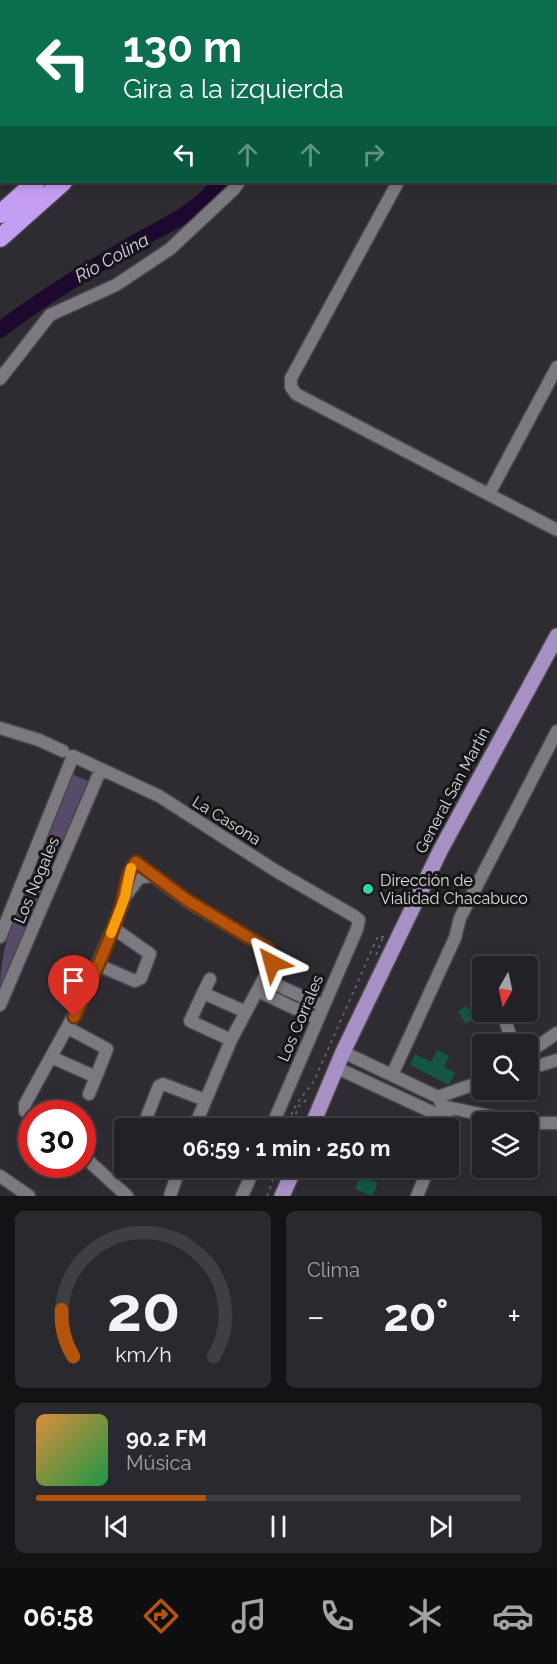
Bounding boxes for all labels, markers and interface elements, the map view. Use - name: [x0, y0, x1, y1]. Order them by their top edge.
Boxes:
- text: 130 m: [123, 23, 242, 72]
- icon: left: [24, 24, 102, 102]
- text: Gira a la izquierda: [123, 73, 344, 104]
- icon: left: [168, 138, 201, 171]
- icon: ahead: [231, 138, 264, 171]
- icon: ahead: [294, 138, 327, 171]
- icon: right: [357, 138, 390, 171]
- water label: Río Colina: [71, 229, 153, 286]
- street label: General San Martín: [411, 724, 494, 857]
- street label: La Casona: [189, 792, 264, 849]
- street label: Los Nogales: [10, 834, 63, 926]
- place label: Dirección de Vialidad Chacabuco: [380, 871, 528, 908]
- marker: Dirección de Vialidad Chacabuco: [361, 882, 375, 896]
- position arrow: [240, 931, 304, 995]
- pin: [48, 955, 99, 1017]
- north arrow: [472, 956, 538, 1022]
- map controls: [472, 956, 538, 1178]
- icon: arrive: [57, 964, 90, 997]
- street label: Los Corrales: [274, 972, 327, 1064]
- button: search: [472, 1034, 538, 1100]
- speed limit sign: 30: [18, 1100, 96, 1178]
- button: layers: [472, 1112, 538, 1178]
- text: 06:59 · 1 min · 250 m: [183, 1135, 390, 1161]
- text: Clima: [307, 1258, 360, 1282]
- text: 20: [106, 1272, 180, 1346]
- text: 20°: [383, 1289, 449, 1342]
- text: −: [307, 1297, 325, 1336]
- text: +: [507, 1297, 521, 1336]
- text: km/h: [115, 1342, 171, 1367]
- text: 90.2 FM: [126, 1425, 207, 1451]
- text: Música: [126, 1451, 191, 1475]
- icon: previous: [100, 1510, 133, 1543]
- icon: pause: [262, 1510, 295, 1543]
- icon: next: [424, 1510, 457, 1543]
- icon: directions: [140, 1595, 182, 1637]
- icon: music: [228, 1595, 270, 1637]
- icon: phone: [316, 1595, 358, 1637]
- icon: climate: [404, 1595, 446, 1637]
- icon: car: [492, 1595, 534, 1637]
- text: 06:58: [23, 1601, 94, 1632]

